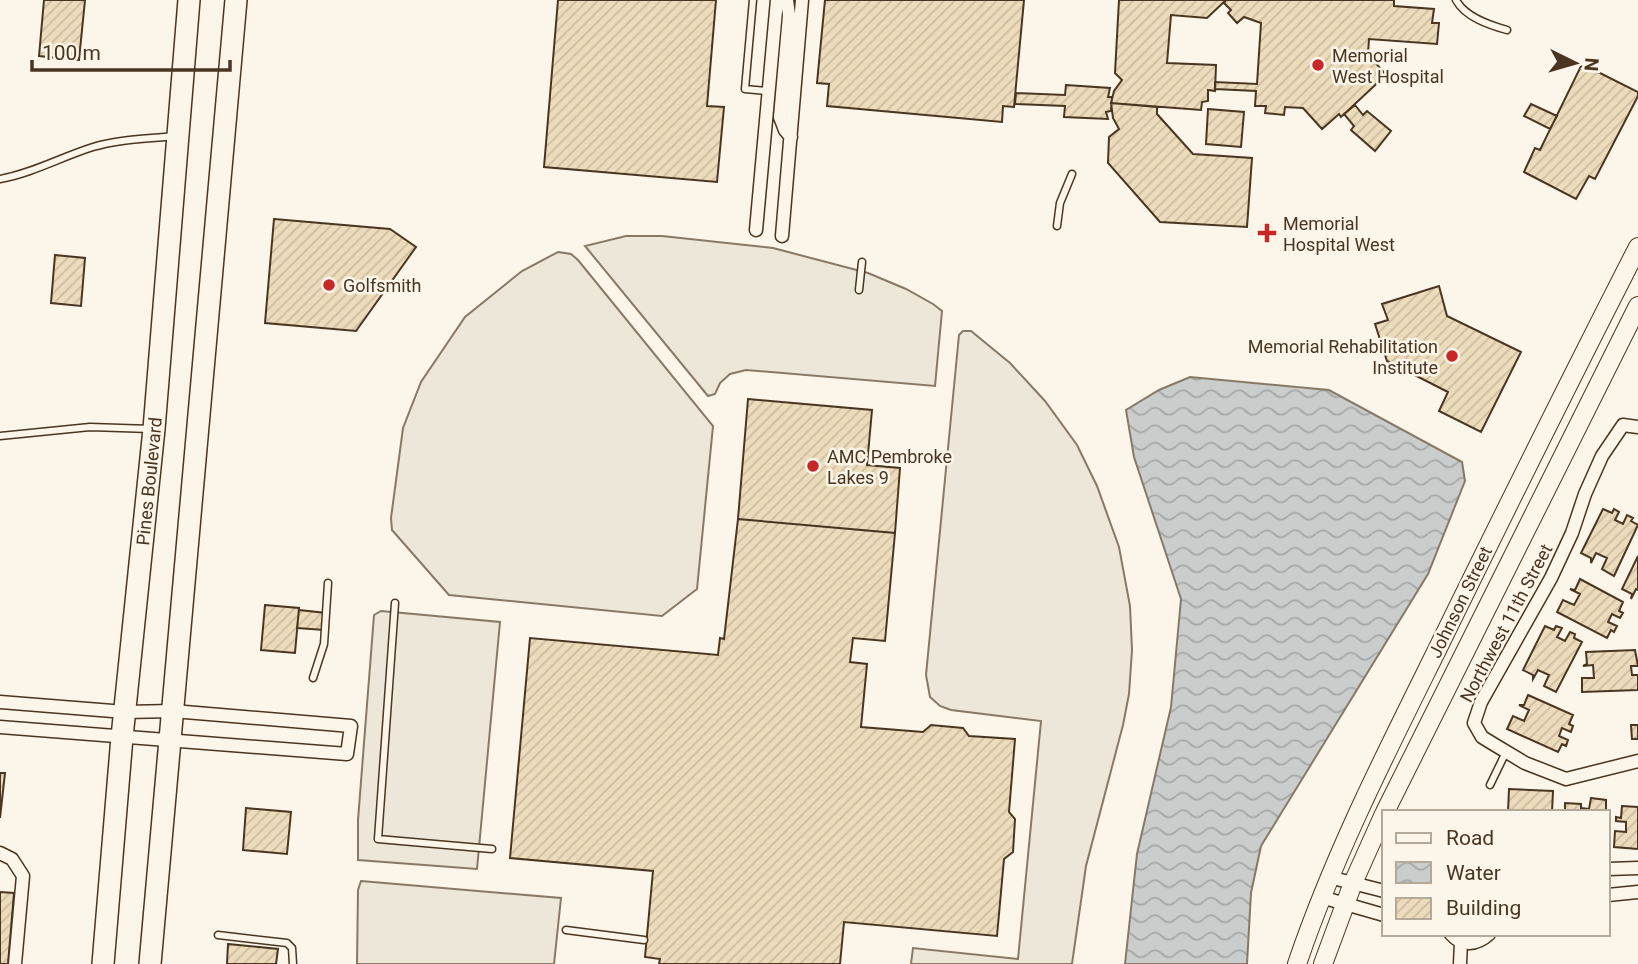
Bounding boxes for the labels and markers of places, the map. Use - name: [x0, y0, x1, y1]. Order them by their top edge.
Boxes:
- place label: Memorial West Hospital: [1332, 45, 1444, 87]
- marker: Memorial West Hospital: [1310, 57, 1326, 73]
- place label: Memorial Hospital West: [1283, 213, 1395, 255]
- marker: Memorial Hospital West: [1257, 223, 1277, 243]
- place label: Golfsmith: [343, 275, 421, 296]
- marker: Golfsmith: [321, 277, 337, 293]
- place label: Memorial Rehabilitation Institute: [1248, 336, 1438, 378]
- marker: Memorial Rehabilitation Institute: [1444, 348, 1460, 364]
- place label: AMC Pembroke Lakes 9: [827, 446, 952, 488]
- marker: AMC Pembroke Lakes 9: [805, 458, 821, 474]

